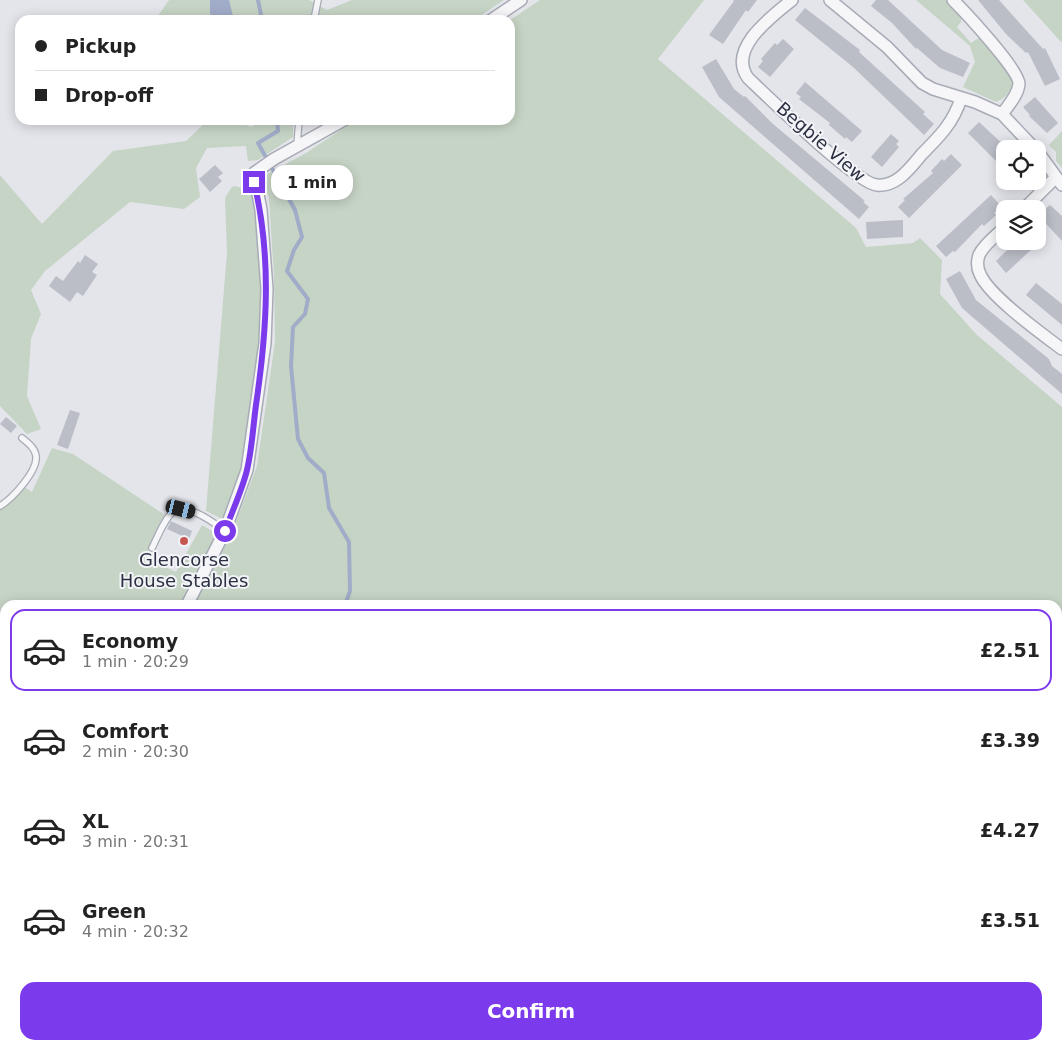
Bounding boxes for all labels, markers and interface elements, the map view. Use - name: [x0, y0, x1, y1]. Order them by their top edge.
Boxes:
- text: Pickup: [65, 35, 136, 57]
- text: Drop-off: [65, 84, 153, 106]
- street label: Begbie View: [773, 97, 870, 186]
- map controls: [996, 140, 1046, 250]
- button: locate: [996, 140, 1046, 190]
- callout: 1 min: [272, 164, 354, 200]
- route end: [243, 171, 265, 193]
- text: 1 min: [287, 173, 337, 192]
- button: layers: [996, 200, 1046, 250]
- car: [164, 498, 197, 520]
- route start: [214, 520, 236, 542]
- marker: Glencorse House Stables: [178, 535, 190, 547]
- place label: Glencorse House Stables: [120, 549, 248, 591]
- icon: car: [22, 628, 67, 673]
- text: Economy: [82, 630, 178, 652]
- text: £2.51: [980, 639, 1040, 661]
- text: 1 min · 20:29: [82, 652, 189, 671]
- icon: car: [22, 718, 67, 763]
- text: Comfort: [82, 720, 169, 742]
- text: £3.39: [980, 729, 1040, 751]
- text: 2 min · 20:30: [82, 742, 189, 761]
- icon: car: [22, 808, 67, 853]
- text: XL: [82, 810, 109, 832]
- text: £4.27: [980, 819, 1040, 841]
- text: 3 min · 20:31: [82, 832, 189, 851]
- icon: car: [22, 898, 67, 943]
- text: Green: [82, 900, 146, 922]
- text: £3.51: [980, 909, 1040, 931]
- text: 4 min · 20:32: [82, 922, 189, 941]
- button: Confirm: [20, 982, 1042, 1040]

